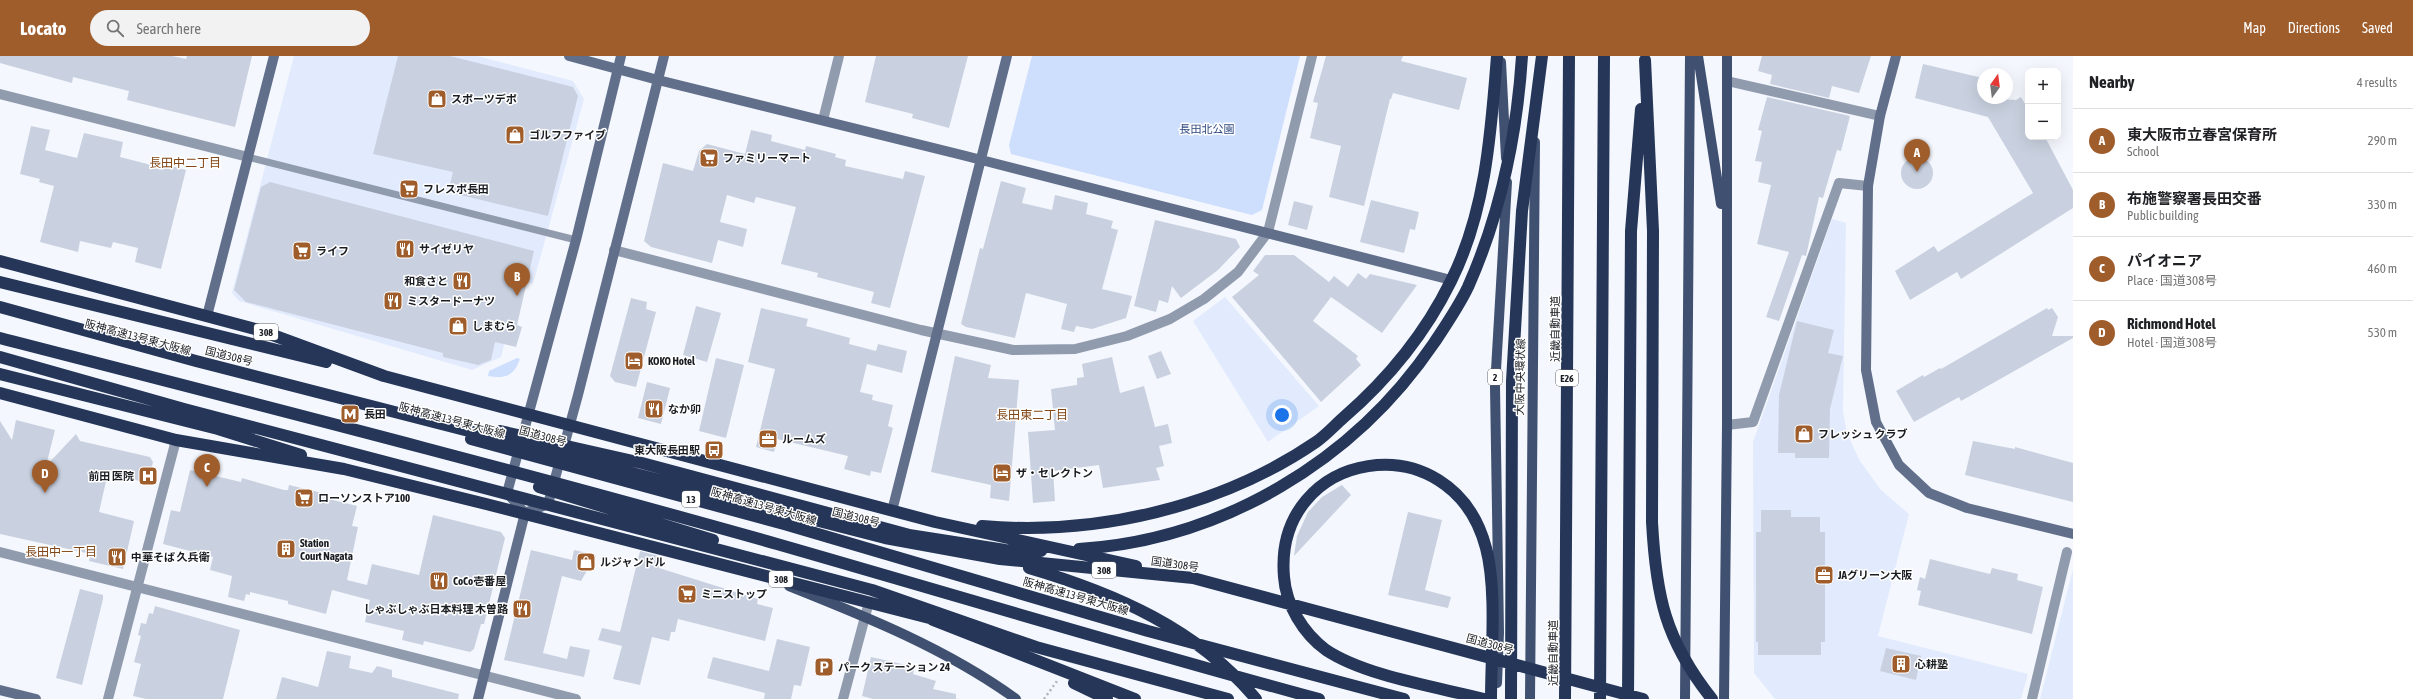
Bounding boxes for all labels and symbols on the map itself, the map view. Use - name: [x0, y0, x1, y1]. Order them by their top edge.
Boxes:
- north arrow: [1977, 68, 2013, 104]
- shop icon: スポーツデポ: [426, 88, 448, 110]
- place label: スポーツデポ: [451, 93, 517, 105]
- park label: 長田北公園: [1180, 123, 1235, 135]
- shop icon: ゴルフファイブ: [504, 124, 526, 146]
- place label: ゴルフファイブ: [529, 129, 606, 141]
- pin: A: [1904, 139, 1930, 172]
- supermarket icon: ファミリーマート: [698, 147, 720, 169]
- place label: ファミリーマート: [723, 152, 811, 164]
- district label: 長田中二丁目: [149, 156, 221, 170]
- supermarket icon: フレスポ長田: [398, 178, 420, 200]
- place label: フレスポ長田: [423, 183, 489, 195]
- restaurant icon: サイゼリヤ: [394, 238, 416, 260]
- supermarket icon: ライフ: [291, 240, 313, 262]
- place label: サイゼリヤ: [419, 243, 474, 255]
- place label: ライフ: [316, 245, 349, 257]
- pin: B: [504, 263, 530, 296]
- restaurant icon: 和食さと: [451, 270, 473, 292]
- place label: 和食さと: [404, 275, 448, 287]
- restaurant icon: ミスタードーナツ: [382, 290, 404, 312]
- place label: ミスタードーナツ: [407, 295, 495, 307]
- street label: 近畿自動車道: [1549, 296, 1561, 362]
- shop icon: しまむら: [447, 315, 469, 337]
- street label: 阪神高速13号東大阪線: [84, 317, 192, 357]
- place label: しまむら: [472, 320, 516, 332]
- road number: 308: [254, 324, 278, 340]
- street label: 大阪中央環状線: [1513, 338, 1527, 416]
- street label: 国道308号: [204, 344, 254, 368]
- hotel icon: KOKO Hotel: [623, 350, 645, 372]
- place label: KOKO Hotel: [648, 355, 696, 367]
- road number: 2: [1488, 369, 1502, 385]
- road number: E26: [1556, 370, 1578, 386]
- restaurant icon: なか卯: [643, 398, 665, 420]
- street label: 阪神高速13号東大阪線: [398, 400, 506, 440]
- metro station icon: 長田: [339, 403, 361, 425]
- place label: なか卯: [668, 403, 701, 415]
- your location: [1272, 405, 1292, 425]
- place label: 長田: [364, 408, 386, 420]
- district label: 長田東二丁目: [996, 408, 1068, 422]
- shop icon: フレッシュ クラブ: [1793, 423, 1815, 445]
- street label: 国道308号: [518, 424, 568, 448]
- office icon: ルームズ: [757, 428, 779, 450]
- place label: フレッシュ クラブ: [1818, 428, 1908, 440]
- place label: ルームズ: [782, 433, 826, 445]
- bus stop icon: 東大阪長田駅: [703, 439, 725, 461]
- place label: 東大阪長田駅: [634, 444, 700, 456]
- pin: C: [194, 454, 220, 487]
- pin: D: [32, 460, 58, 493]
- hotel icon: ザ・セレクトン: [991, 462, 1013, 484]
- hospital icon: 前田 医院: [137, 465, 159, 487]
- place label: ザ・セレクトン: [1016, 467, 1093, 479]
- place label: 前田 医院: [88, 470, 134, 482]
- street label: 阪神高速13号東大阪線: [710, 485, 818, 527]
- supermarket icon: ローソンストア100: [293, 487, 315, 509]
- road number: 13: [682, 491, 700, 507]
- place label: ローソンストア100: [318, 492, 410, 504]
- street label: 国道308号: [831, 505, 881, 529]
- place label: Station Court Nagata: [300, 537, 353, 562]
- building icon: Station Court Nagata: [275, 538, 297, 560]
- district label: 長田中一丁目: [25, 545, 97, 559]
- restaurant icon: 中華そば 久兵衛: [106, 546, 128, 568]
- place label: 中華そば 久兵衛: [131, 551, 210, 563]
- shop icon: ルジャンドル: [575, 551, 597, 573]
- street label: 国道308号: [1150, 555, 1200, 573]
- place label: ルジャンドル: [600, 556, 665, 568]
- road number: 308: [1092, 562, 1116, 578]
- office icon: JAグリーン大阪: [1813, 564, 1835, 586]
- place label: JAグリーン大阪: [1837, 569, 1912, 581]
- restaurant icon: CoCo壱番屋: [428, 570, 450, 592]
- road number: 308: [769, 571, 793, 587]
- place label: CoCo壱番屋: [453, 575, 506, 587]
- street label: 阪神高速13号東大阪線: [1022, 575, 1130, 617]
- supermarket icon: ミニストップ: [676, 583, 698, 605]
- place label: ミニストップ: [701, 588, 767, 600]
- restaurant icon: しゃぶしゃぶ日本料理 木曽路: [511, 598, 533, 620]
- place label: しゃぶしゃぶ日本料理 木曽路: [363, 603, 509, 615]
- street label: 近畿自動車道: [1547, 620, 1559, 686]
- street label: 国道308号: [1465, 632, 1515, 656]
- building icon: 心耕塾: [1890, 653, 1912, 675]
- parking icon: パーク ステーション 24: [813, 656, 835, 678]
- place label: 心耕塾: [1914, 658, 1948, 670]
- place label: パーク ステーション 24: [838, 661, 950, 673]

